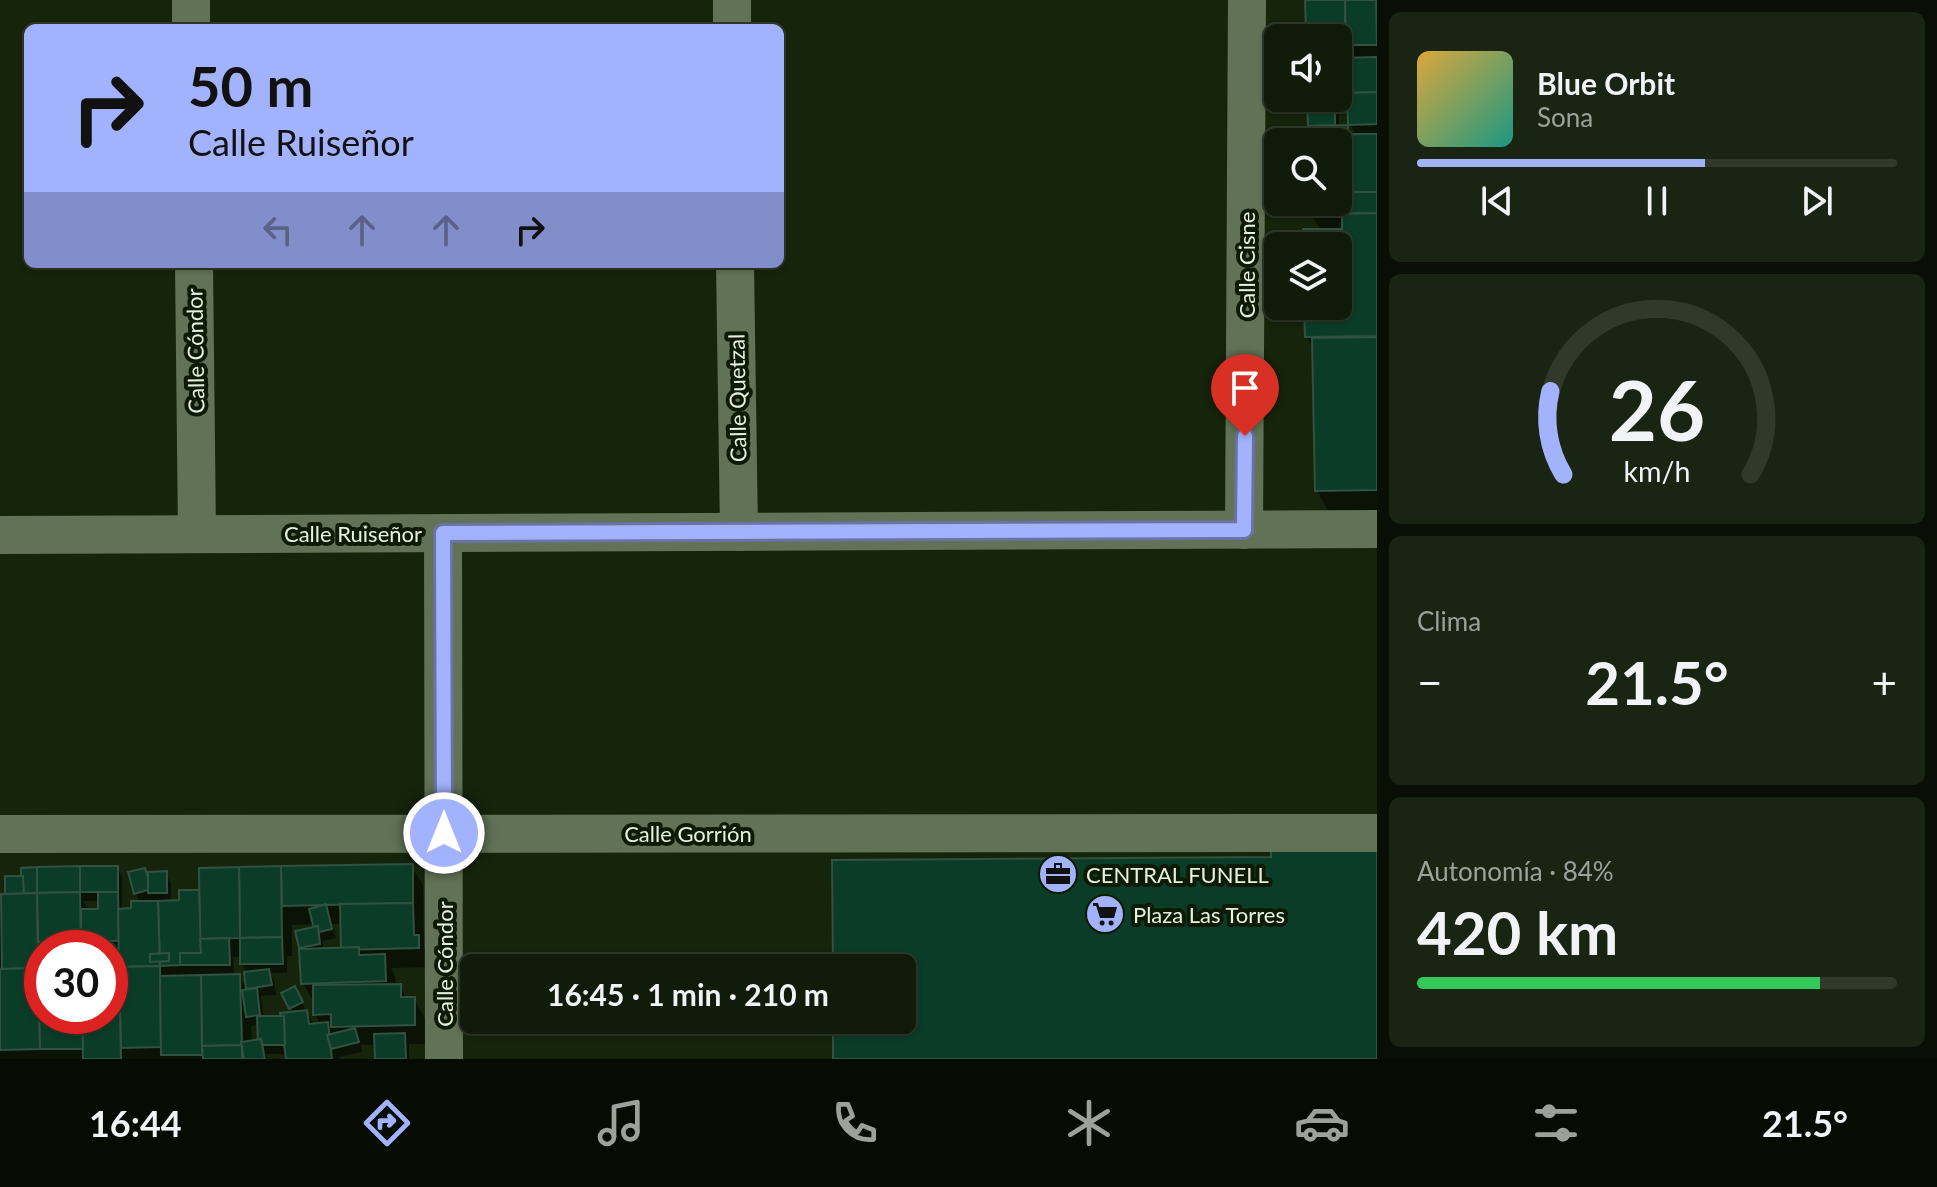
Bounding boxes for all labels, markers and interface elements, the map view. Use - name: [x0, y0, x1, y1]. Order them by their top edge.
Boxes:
- map controls: [1264, 24, 1352, 320]
- button: sound: [1264, 24, 1352, 112]
- text: 50 m: [188, 52, 313, 119]
- icon: right: [56, 56, 160, 160]
- text: Blue Orbit: [1537, 65, 1675, 101]
- text: Sona: [1537, 101, 1593, 133]
- text: Calle Ruiseñor: [188, 120, 414, 164]
- button: search: [1264, 128, 1352, 216]
- icon: previous: [1475, 179, 1519, 223]
- icon: pause: [1635, 179, 1679, 223]
- icon: next: [1795, 179, 1839, 223]
- icon: left: [256, 208, 300, 252]
- icon: ahead: [340, 208, 384, 252]
- icon: ahead: [424, 208, 468, 252]
- icon: right: [508, 208, 552, 252]
- street label: Calle Cisne: [1233, 212, 1260, 318]
- button: layers: [1264, 232, 1352, 320]
- street label: Calle Cóndor: [180, 288, 210, 414]
- street label: Calle Quetzal: [722, 334, 752, 462]
- pin: [1211, 354, 1279, 436]
- text: 26: [1609, 358, 1705, 458]
- icon: arrive: [1223, 366, 1267, 410]
- text: km/h: [1624, 454, 1690, 488]
- street label: Calle Ruiseñor: [284, 520, 422, 547]
- text: Clima: [1417, 605, 1481, 637]
- text: 21.5°: [1585, 646, 1729, 718]
- text: −: [1417, 656, 1443, 708]
- text: +: [1871, 656, 1897, 708]
- position arrow: [402, 791, 486, 875]
- street label: Calle Gorrión: [624, 820, 752, 847]
- office icon: CENTRAL FUNELL: [1037, 853, 1079, 895]
- text: Autonomía · 84%: [1417, 855, 1614, 887]
- place label: CENTRAL FUNELL: [1086, 861, 1269, 888]
- supermarket icon: Plaza Las Torres: [1084, 893, 1126, 935]
- text: 420 km: [1417, 896, 1618, 968]
- street label: Calle Cóndor: [431, 901, 458, 1027]
- place label: Plaza Las Torres: [1133, 901, 1285, 928]
- speed limit sign: 30: [24, 930, 128, 1034]
- text: 16:45 · 1 min · 210 m: [547, 976, 829, 1012]
- icon: directions: [359, 1095, 415, 1151]
- icon: music: [593, 1095, 649, 1151]
- icon: phone: [827, 1095, 883, 1151]
- icon: climate: [1061, 1095, 1117, 1151]
- icon: car: [1294, 1095, 1350, 1151]
- icon: filters: [1528, 1095, 1584, 1151]
- text: 16:44: [89, 1101, 182, 1145]
- text: 21.5°: [1762, 1101, 1848, 1145]

